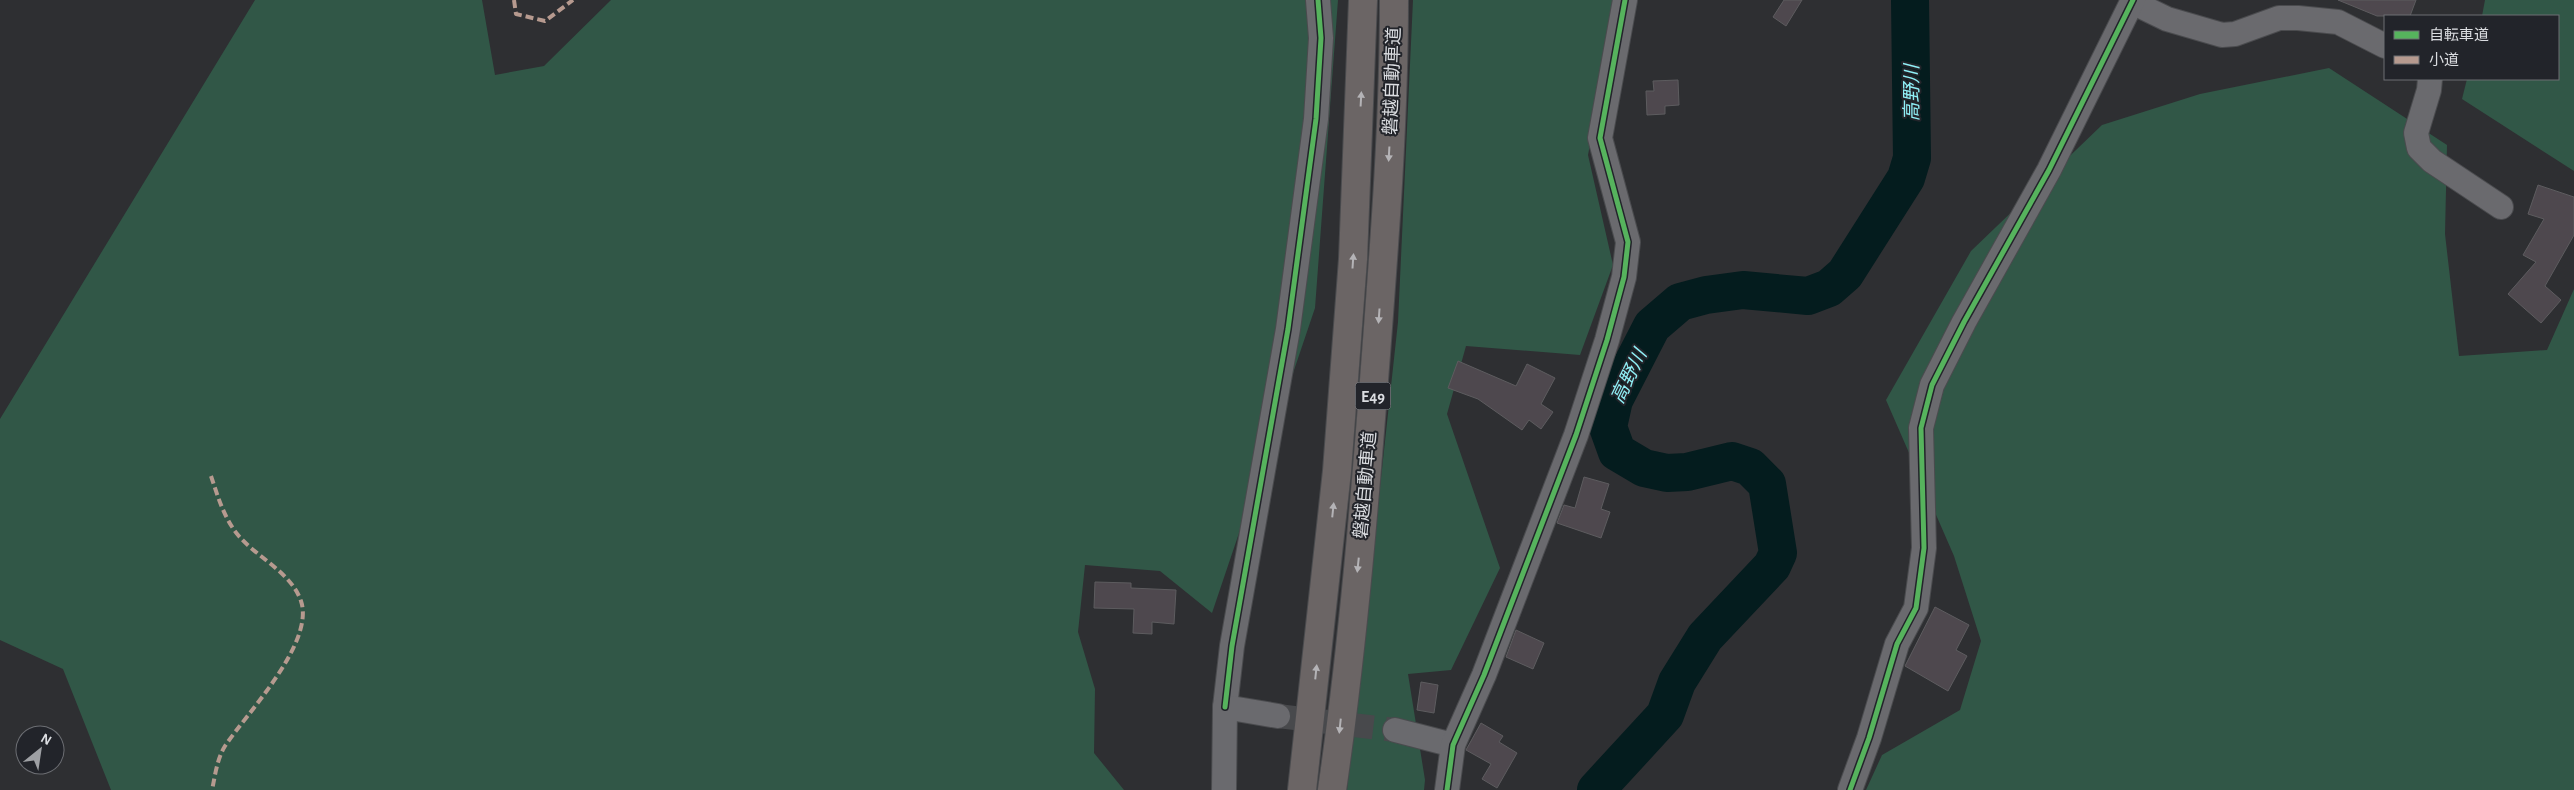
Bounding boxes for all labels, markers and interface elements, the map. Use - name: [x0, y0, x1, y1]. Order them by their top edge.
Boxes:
- legend: [2384, 15, 2559, 80]
- street label: 磐越自動車道: [1380, 27, 1404, 135]
- text: 自転車道: [2429, 27, 2489, 43]
- text: 小道: [2429, 52, 2459, 68]
- water label: 高野川: [1902, 63, 1922, 122]
- one-way arrow: [1357, 91, 1365, 107]
- one-way arrow: [1384, 146, 1392, 162]
- one-way arrow: [1349, 253, 1357, 269]
- one-way arrow: [1375, 308, 1383, 324]
- water label: 高野川: [1607, 345, 1651, 406]
- road number: E49: [1356, 382, 1390, 410]
- street label: 磐越自動車道: [1350, 430, 1380, 540]
- one-way arrow: [1329, 502, 1337, 518]
- one-way arrow: [1353, 557, 1361, 573]
- one-way arrow: [1312, 664, 1320, 680]
- one-way arrow: [1336, 719, 1344, 735]
- north arrow: [15, 725, 65, 775]
- text: N: [38, 731, 54, 748]

